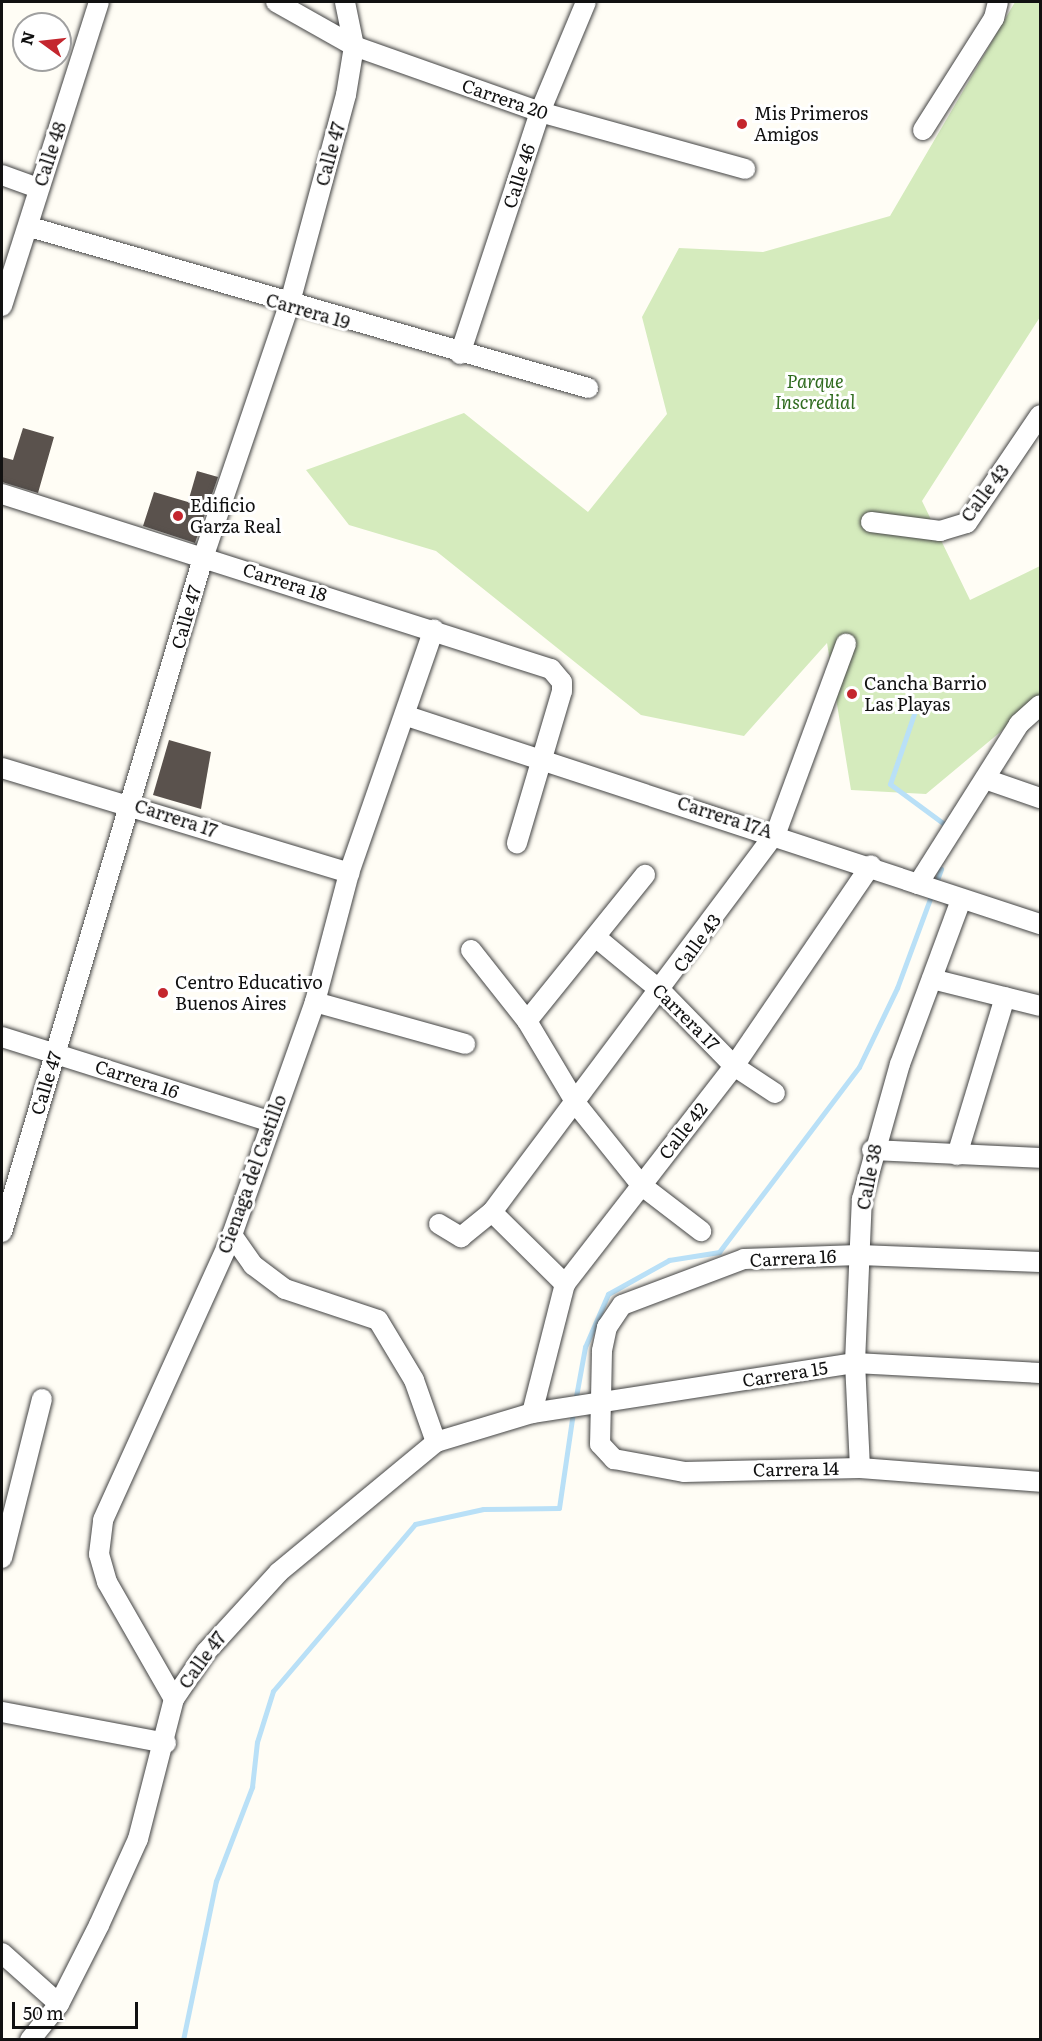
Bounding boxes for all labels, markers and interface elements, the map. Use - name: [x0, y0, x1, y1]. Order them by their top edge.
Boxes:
- north arrow: [12, 12, 72, 72]
- text: N: [13, 28, 40, 47]
- street label: Carrera 20: [459, 74, 551, 124]
- place label: Mis Primeros Amigos: [754, 103, 868, 146]
- marker: Mis Primeros Amigos: [735, 117, 749, 131]
- street label: Calle 48: [29, 119, 71, 189]
- street label: Calle 47: [311, 120, 349, 188]
- street label: Calle 46: [498, 141, 540, 211]
- street label: Carrera 19: [263, 289, 353, 333]
- park label: Parque Inscredial: [775, 371, 855, 413]
- street label: Calle 43: [956, 460, 1014, 526]
- place label: Edificio Garza Real: [190, 495, 281, 538]
- marker: Edificio Garza Real: [171, 509, 185, 523]
- street label: Carrera 18: [240, 558, 330, 606]
- street label: Calle 47: [167, 583, 205, 651]
- place label: Cancha Barrio Las Playas: [864, 673, 987, 716]
- marker: Cancha Barrio Las Playas: [845, 687, 859, 701]
- street label: Carrera 17A: [675, 791, 775, 843]
- street label: Carrera 17: [132, 794, 220, 842]
- street label: Calle 43: [669, 910, 725, 976]
- place label: Centro Educativo Buenos Aires: [175, 972, 323, 1014]
- street label: Carrera 17: [648, 979, 724, 1055]
- marker: Centro Educativo Buenos Aires: [156, 986, 170, 1000]
- street label: Calle 47: [26, 1049, 66, 1117]
- street label: Carrera 16: [92, 1055, 182, 1103]
- street label: Cienaga del Castillo: [213, 1092, 291, 1256]
- street label: Calle 42: [654, 1098, 712, 1164]
- street label: Calle 38: [852, 1142, 886, 1212]
- street label: Carrera 16: [749, 1245, 837, 1271]
- street label: Carrera 15: [741, 1357, 829, 1391]
- street label: Carrera 14: [753, 1457, 839, 1481]
- street label: Calle 47: [174, 1627, 230, 1693]
- scale bar: [15, 1990, 141, 2028]
- text: 50 m: [23, 1999, 64, 2026]

